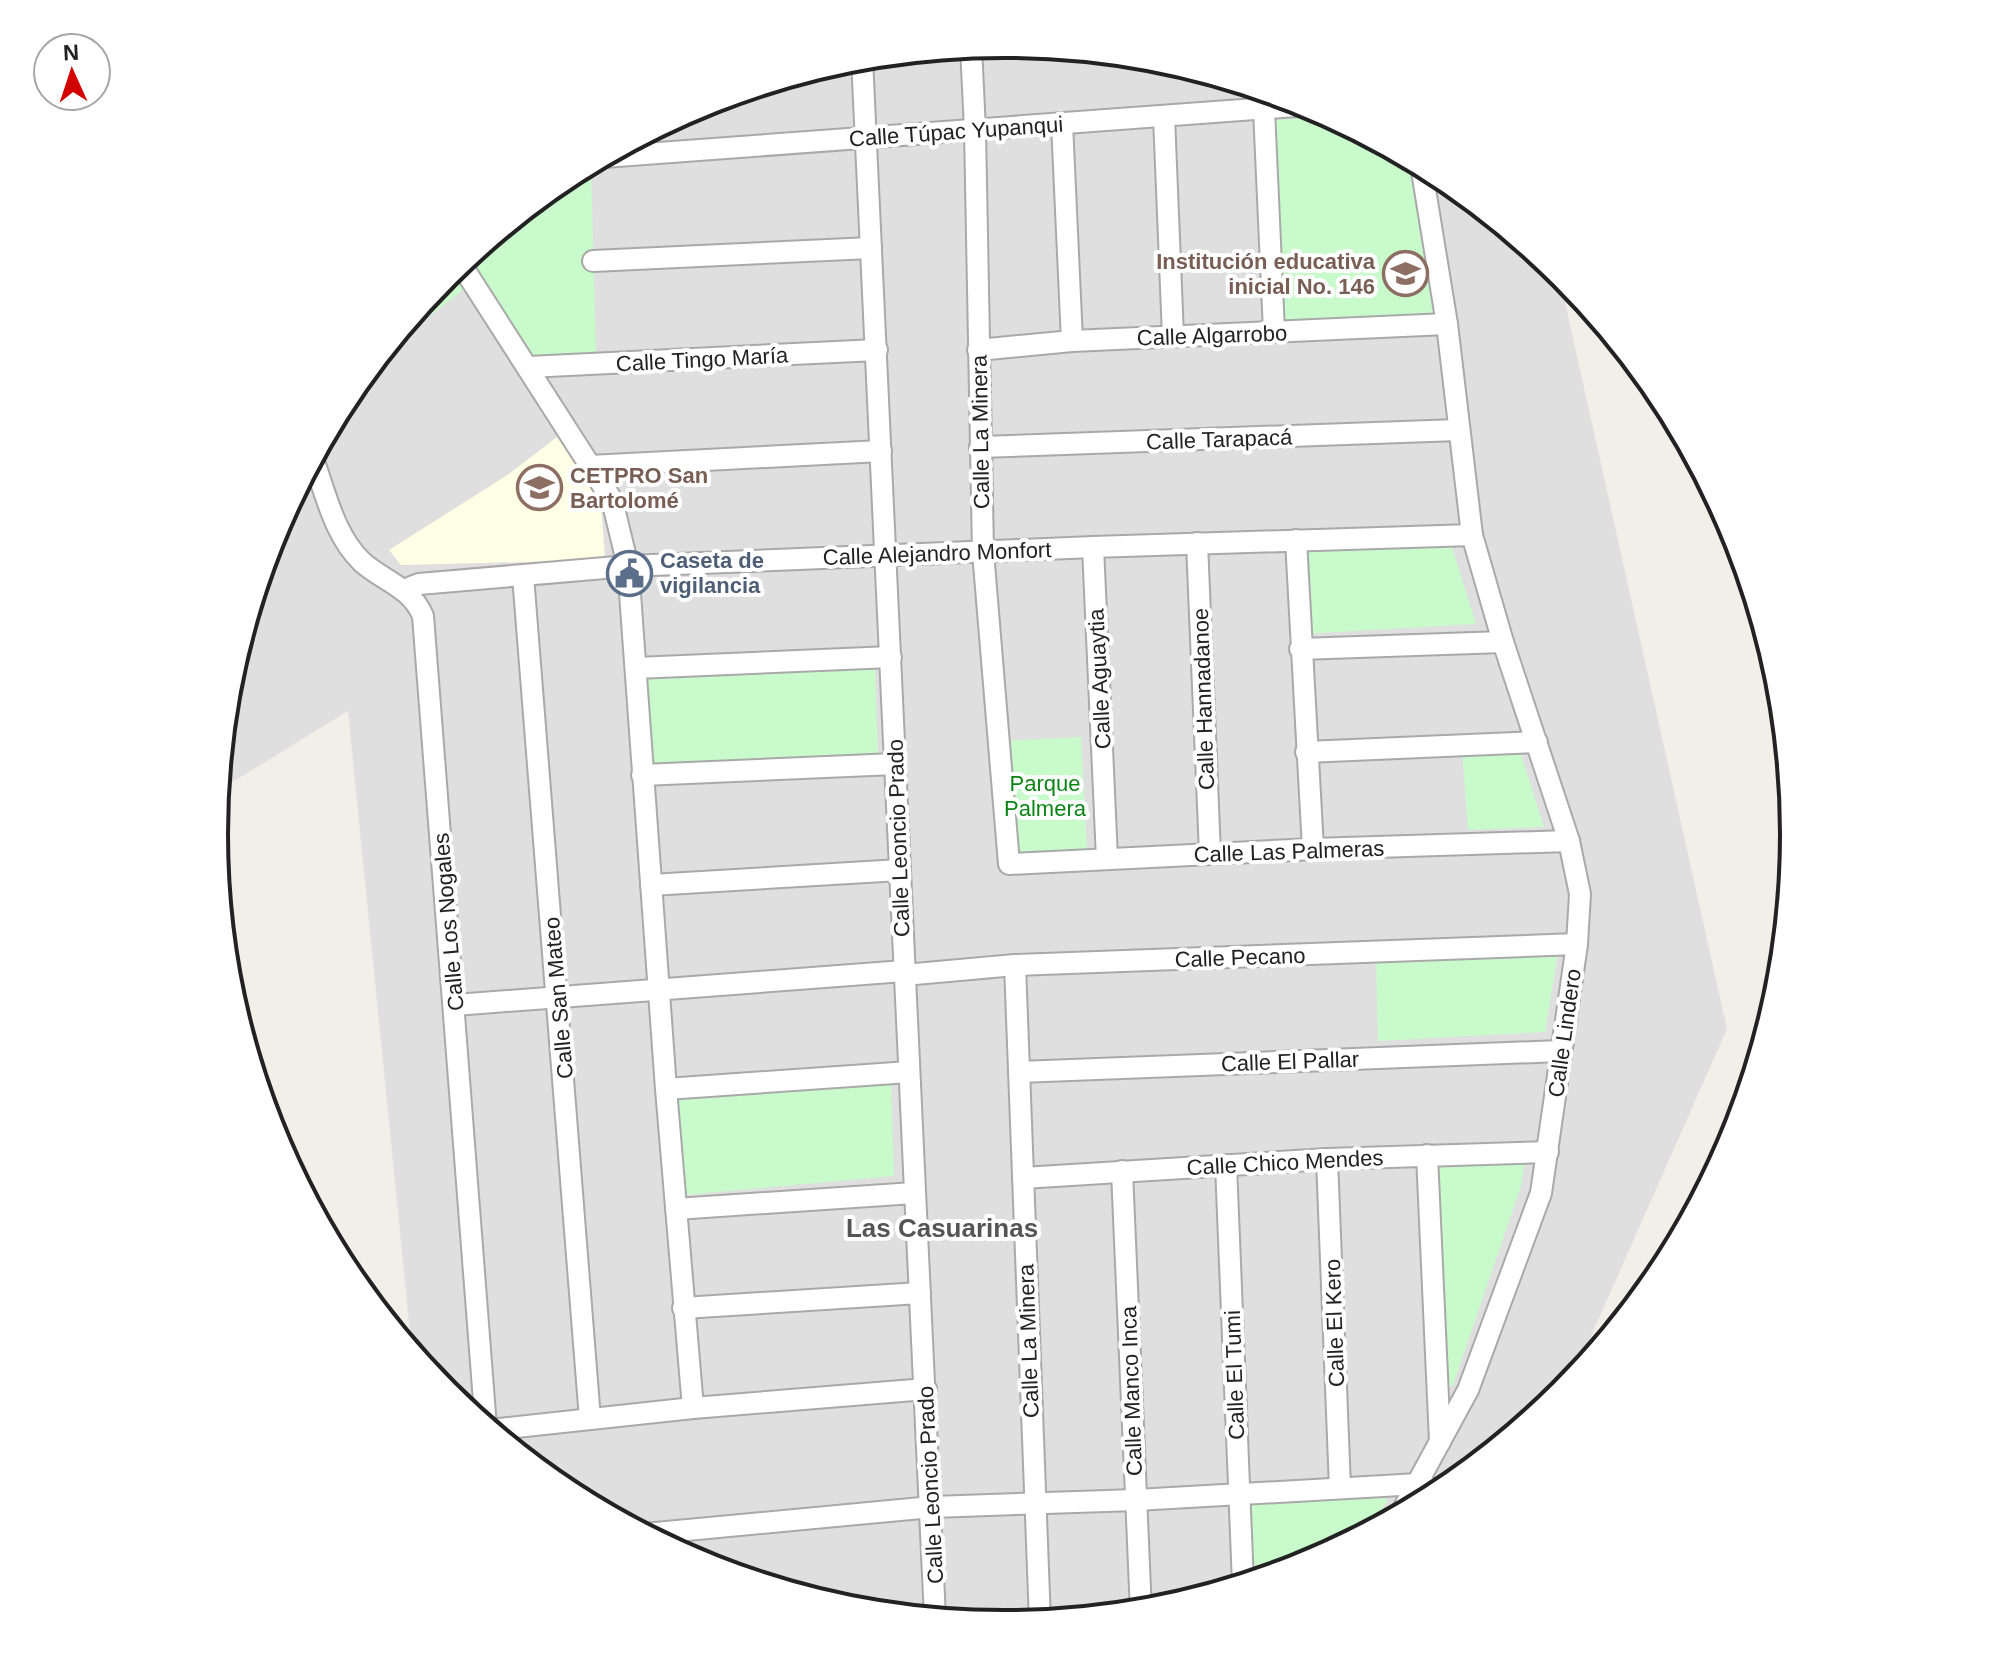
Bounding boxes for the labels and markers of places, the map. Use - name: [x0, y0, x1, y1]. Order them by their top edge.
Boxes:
- place label: Institución educativa inicial No. 146: [1156, 249, 1376, 299]
- school or university icon: Institución educativa inicial No. 146: [1382, 250, 1430, 298]
- place label: CETPRO San Bartolomé: [570, 463, 708, 513]
- school or university icon: CETPRO San Bartolomé: [515, 464, 563, 512]
- place label: Caseta de vigilancia: [660, 548, 764, 598]
- public building icon: Caseta de vigilancia: [605, 549, 653, 597]

